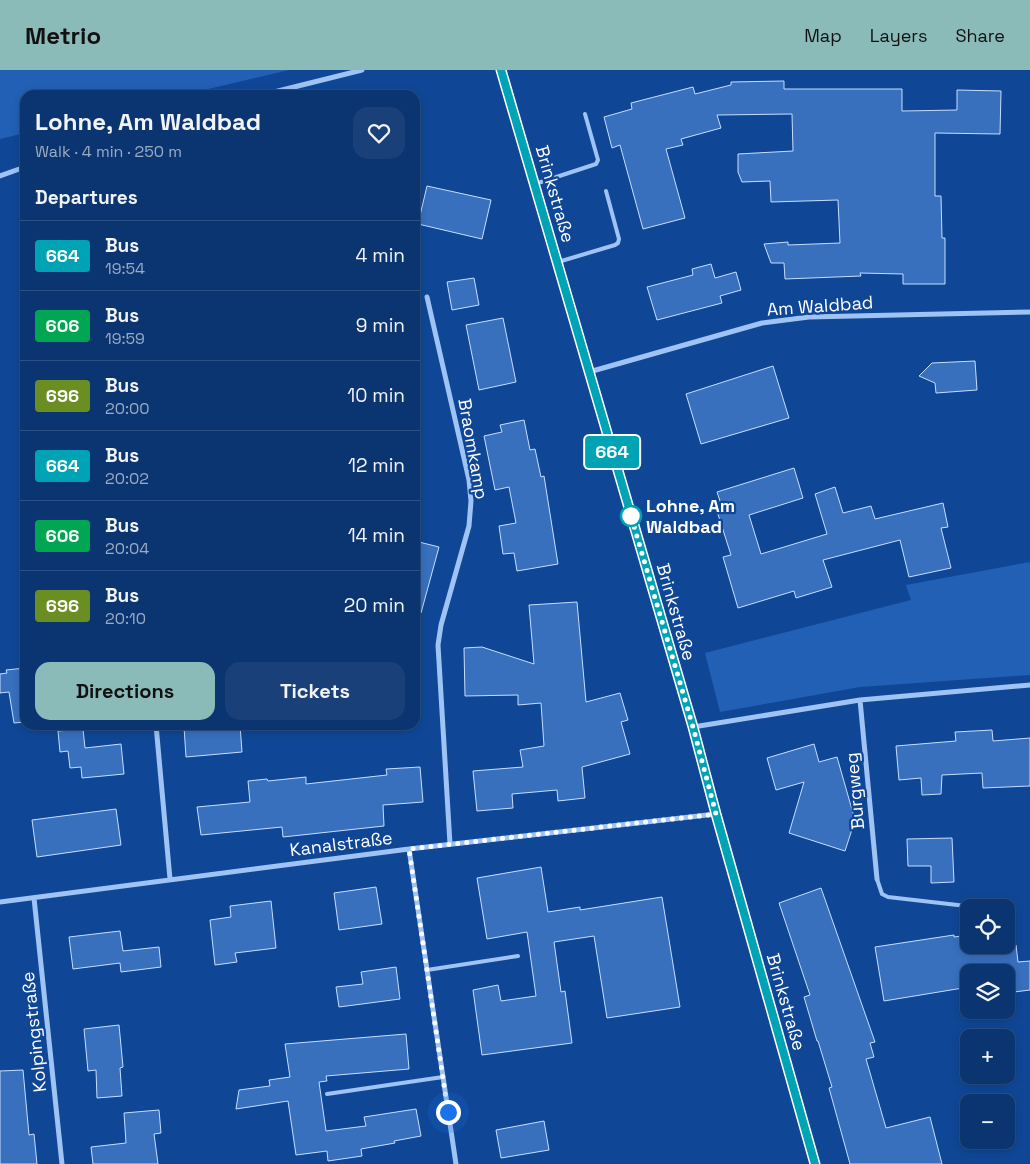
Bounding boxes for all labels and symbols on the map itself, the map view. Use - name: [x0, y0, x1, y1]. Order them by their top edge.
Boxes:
- street label: Brinkstraße: [531, 143, 580, 245]
- street label: Am Waldbad: [766, 290, 874, 321]
- street label: Braomkamp: [453, 397, 494, 501]
- line badge: 664: [583, 436, 641, 468]
- place label: Lohne, Am Waldbad: [646, 494, 735, 538]
- marker: Lohne, Am Waldbad: [620, 505, 642, 527]
- street label: Brinkstraße: [652, 561, 701, 663]
- street label: Burgweg: [840, 751, 869, 831]
- street label: Kanalstraße: [288, 826, 394, 861]
- street label: Brinkstraße: [762, 951, 811, 1053]
- street label: Kolpingstraße: [16, 971, 51, 1093]
- your location: [436, 1100, 461, 1125]

